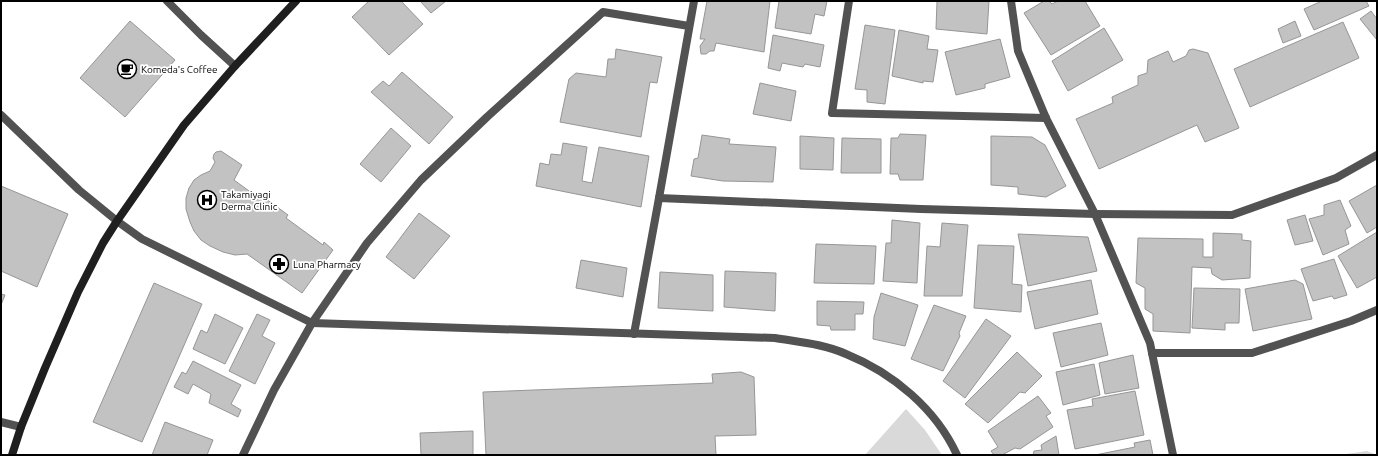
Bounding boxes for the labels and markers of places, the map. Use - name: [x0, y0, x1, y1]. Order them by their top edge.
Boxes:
- cafe icon: Komeda's Coffee: [116, 58, 138, 80]
- place label: Komeda's Coffee: [141, 64, 217, 75]
- hospital icon: Takamiyagi Derma Clinic: [196, 189, 218, 211]
- place label: Takamiyagi Derma Clinic: [221, 189, 278, 212]
- pharmacy icon: Luna Pharmacy: [268, 253, 290, 275]
- place label: Luna Pharmacy: [293, 259, 361, 270]

